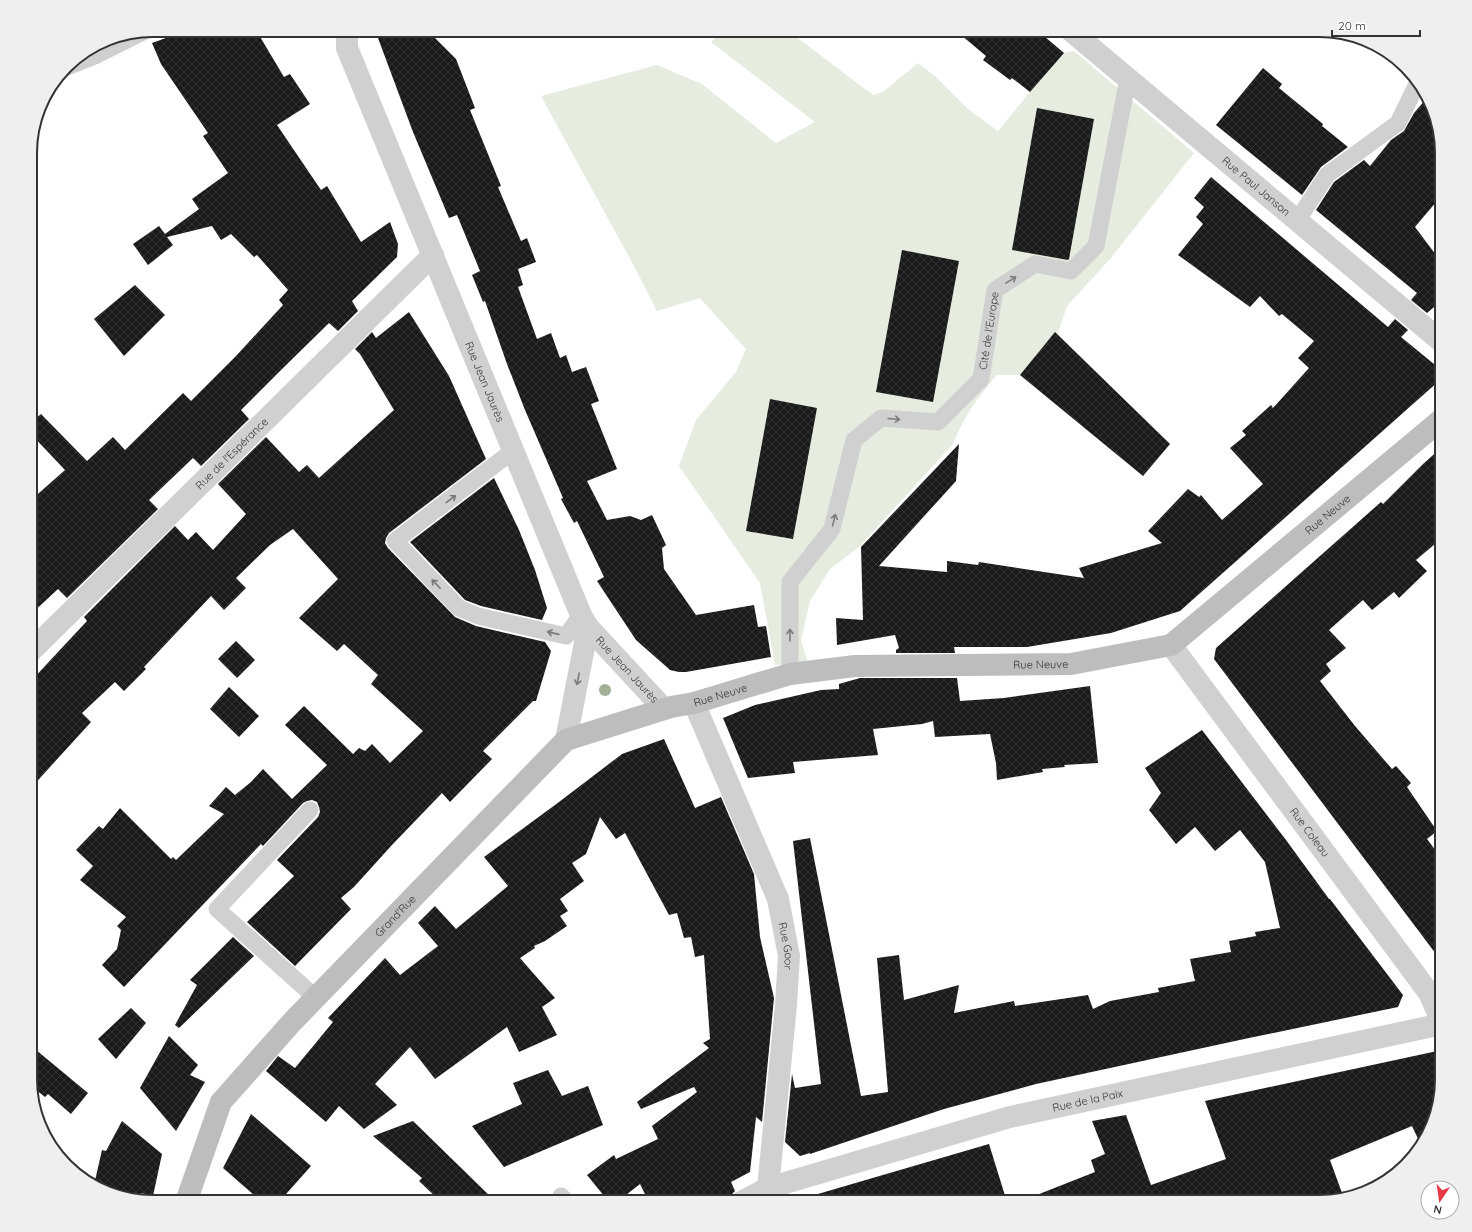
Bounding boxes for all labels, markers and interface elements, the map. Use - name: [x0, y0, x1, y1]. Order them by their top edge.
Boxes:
- scale bar: [1332, 12, 1420, 38]
- text: 20 m: [1338, 18, 1366, 33]
- street label: Rue Paul Janson: [1219, 153, 1293, 219]
- one-way arrow: [1005, 275, 1017, 283]
- street label: Cité de l'Europe: [976, 291, 1002, 371]
- street label: Rue Jean Jaurès: [462, 339, 508, 424]
- street label: Rue de l'Espérance: [192, 414, 271, 492]
- one-way arrow: [887, 415, 900, 422]
- street label: Rue Neuve: [1302, 491, 1353, 537]
- one-way arrow: [445, 495, 456, 503]
- one-way arrow: [831, 514, 838, 527]
- one-way arrow: [432, 579, 441, 589]
- one-way arrow: [547, 628, 560, 636]
- one-way arrow: [786, 629, 794, 642]
- street label: Rue Jean Jaurès: [593, 633, 662, 706]
- street label: Rue Neuve: [1013, 657, 1068, 672]
- one-way arrow: [574, 672, 582, 685]
- street label: Rue Neuve: [692, 680, 749, 710]
- street label: Rue Coleau: [1287, 805, 1333, 860]
- street label: Grand'Rue: [372, 892, 419, 940]
- street label: Rue Goor: [776, 921, 796, 971]
- street label: Rue de la Paix: [1051, 1086, 1124, 1115]
- north arrow: [1420, 1180, 1460, 1220]
- text: N: [1432, 1202, 1443, 1217]

